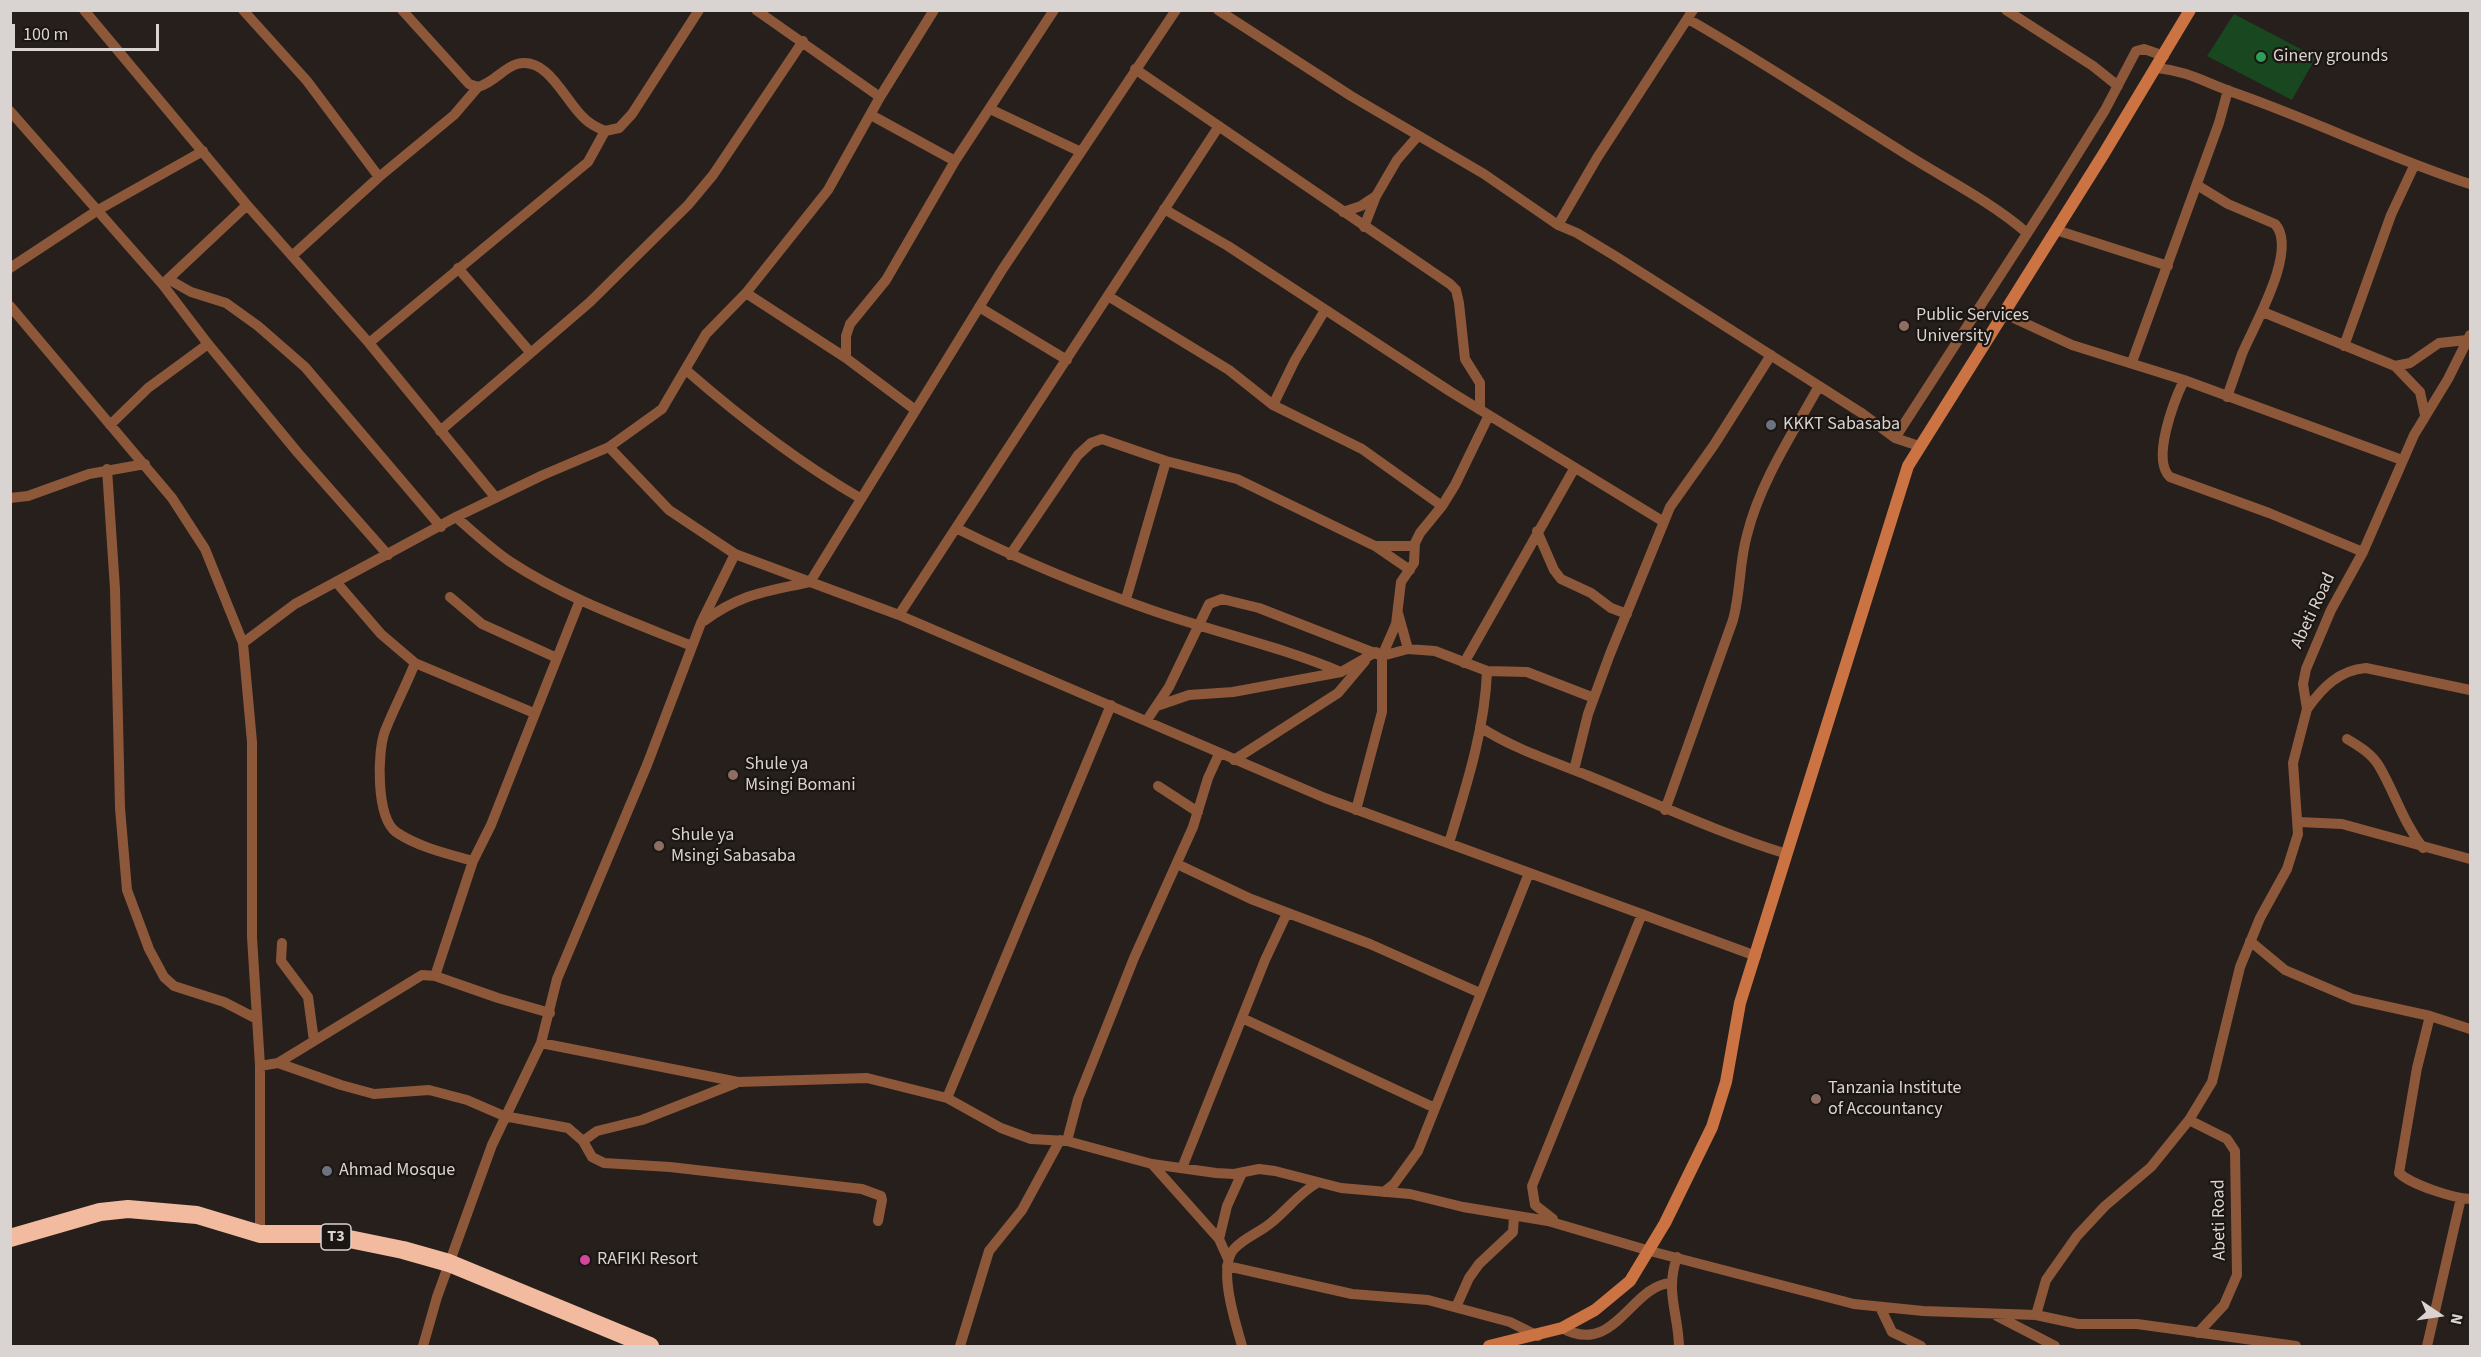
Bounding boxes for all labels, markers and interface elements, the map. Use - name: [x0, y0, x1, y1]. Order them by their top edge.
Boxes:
- scale bar: [15, 12, 162, 50]
- text: 100 m: [23, 22, 68, 47]
- place label: Ginery grounds: [2273, 46, 2388, 68]
- marker: Ginery grounds: [2254, 50, 2268, 64]
- place label: Public Services University: [1916, 305, 2029, 348]
- marker: Public Services University: [1897, 319, 1911, 333]
- place label: KKKT Sabasaba: [1783, 414, 1900, 436]
- marker: KKKT Sabasaba: [1764, 418, 1778, 432]
- street label: Abeti Road: [2287, 570, 2341, 652]
- place label: Shule ya Msingi Bomani: [745, 754, 856, 796]
- marker: Shule ya Msingi Bomani: [726, 768, 740, 782]
- place label: Shule ya Msingi Sabasaba: [671, 825, 796, 868]
- marker: Shule ya Msingi Sabasaba: [652, 839, 666, 853]
- place label: Tanzania Institute of Accountancy: [1828, 1078, 1961, 1120]
- marker: Tanzania Institute of Accountancy: [1809, 1092, 1823, 1106]
- place label: Ahmad Mosque: [339, 1160, 455, 1182]
- marker: Ahmad Mosque: [320, 1164, 334, 1178]
- street label: Abeti Road: [2208, 1179, 2232, 1261]
- road number: T3: [321, 1224, 351, 1250]
- place label: RAFIKI Resort: [597, 1249, 698, 1271]
- marker: RAFIKI Resort: [578, 1253, 592, 1267]
- north arrow: [2409, 1285, 2469, 1345]
- text: N: [2445, 1311, 2468, 1327]

